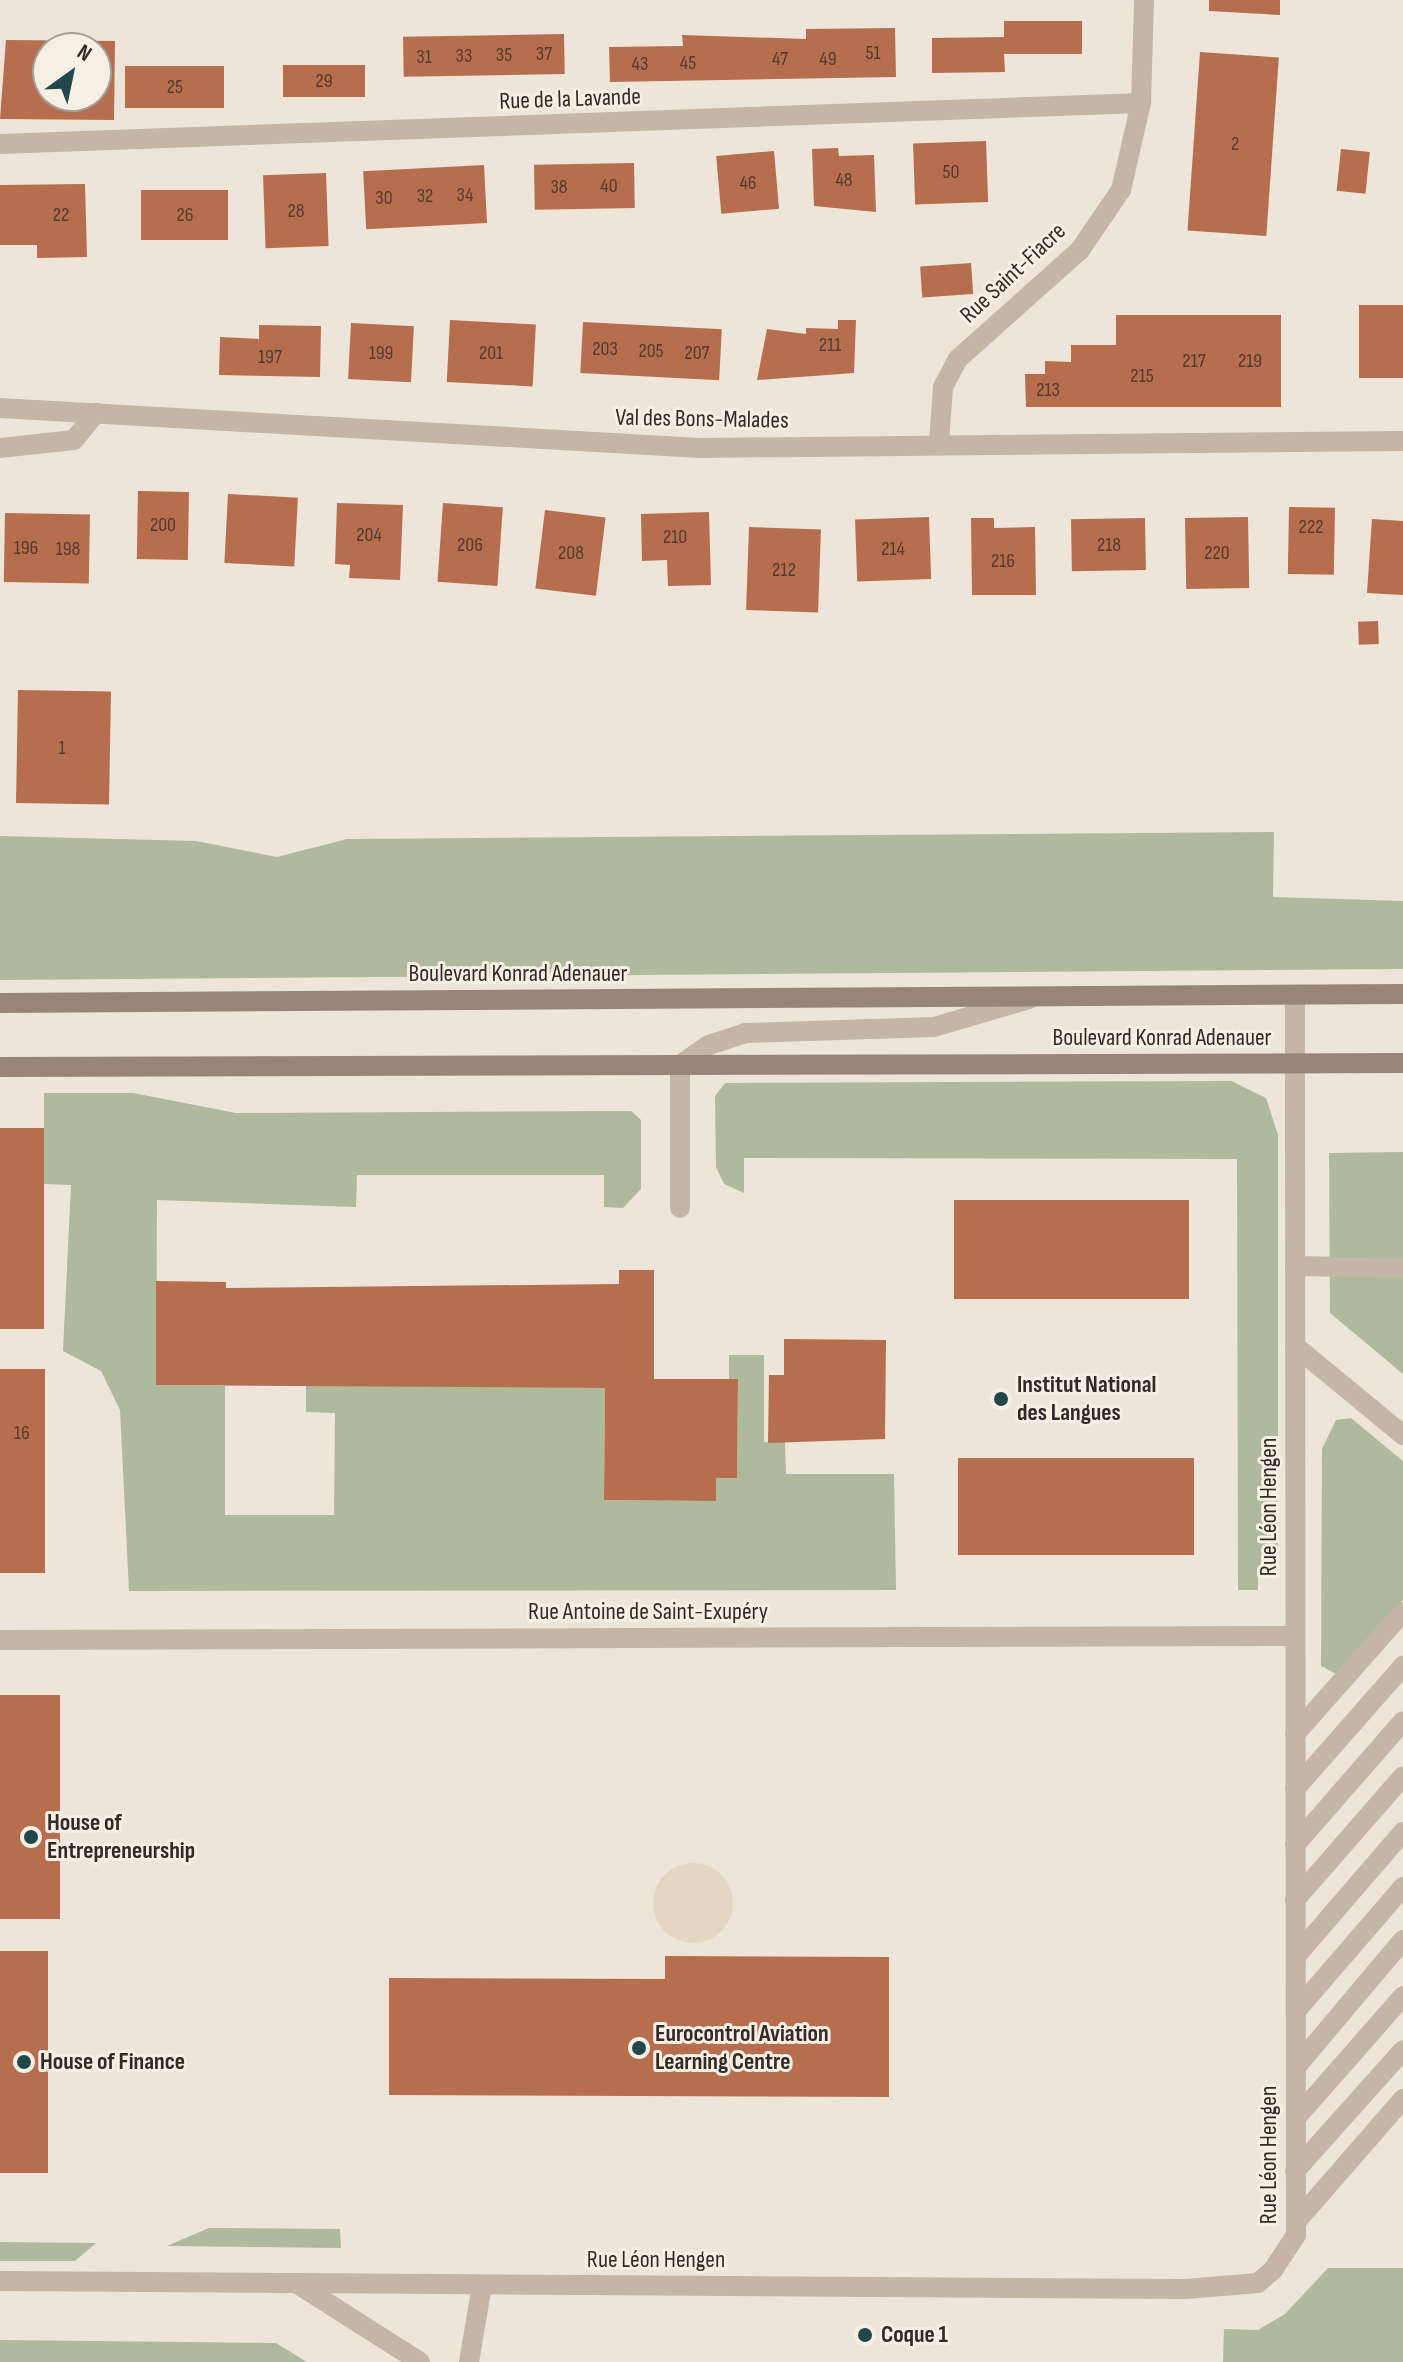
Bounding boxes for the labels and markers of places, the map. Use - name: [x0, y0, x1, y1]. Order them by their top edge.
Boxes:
- place label: Institut National des Langues: [1017, 1371, 1156, 1427]
- marker: Institut National des Langues: [992, 1390, 1010, 1408]
- place label: House of Entrepreneurship: [47, 1809, 195, 1865]
- marker: House of Entrepreneurship: [22, 1828, 40, 1846]
- place label: Eurocontrol Aviation Learning Centre: [655, 2020, 829, 2076]
- marker: Eurocontrol Aviation Learning Centre: [630, 2039, 648, 2057]
- place label: House of Finance: [40, 2048, 185, 2076]
- marker: House of Finance: [15, 2053, 33, 2071]
- place label: Coque 1: [881, 2321, 948, 2349]
- marker: Coque 1: [856, 2326, 874, 2344]

